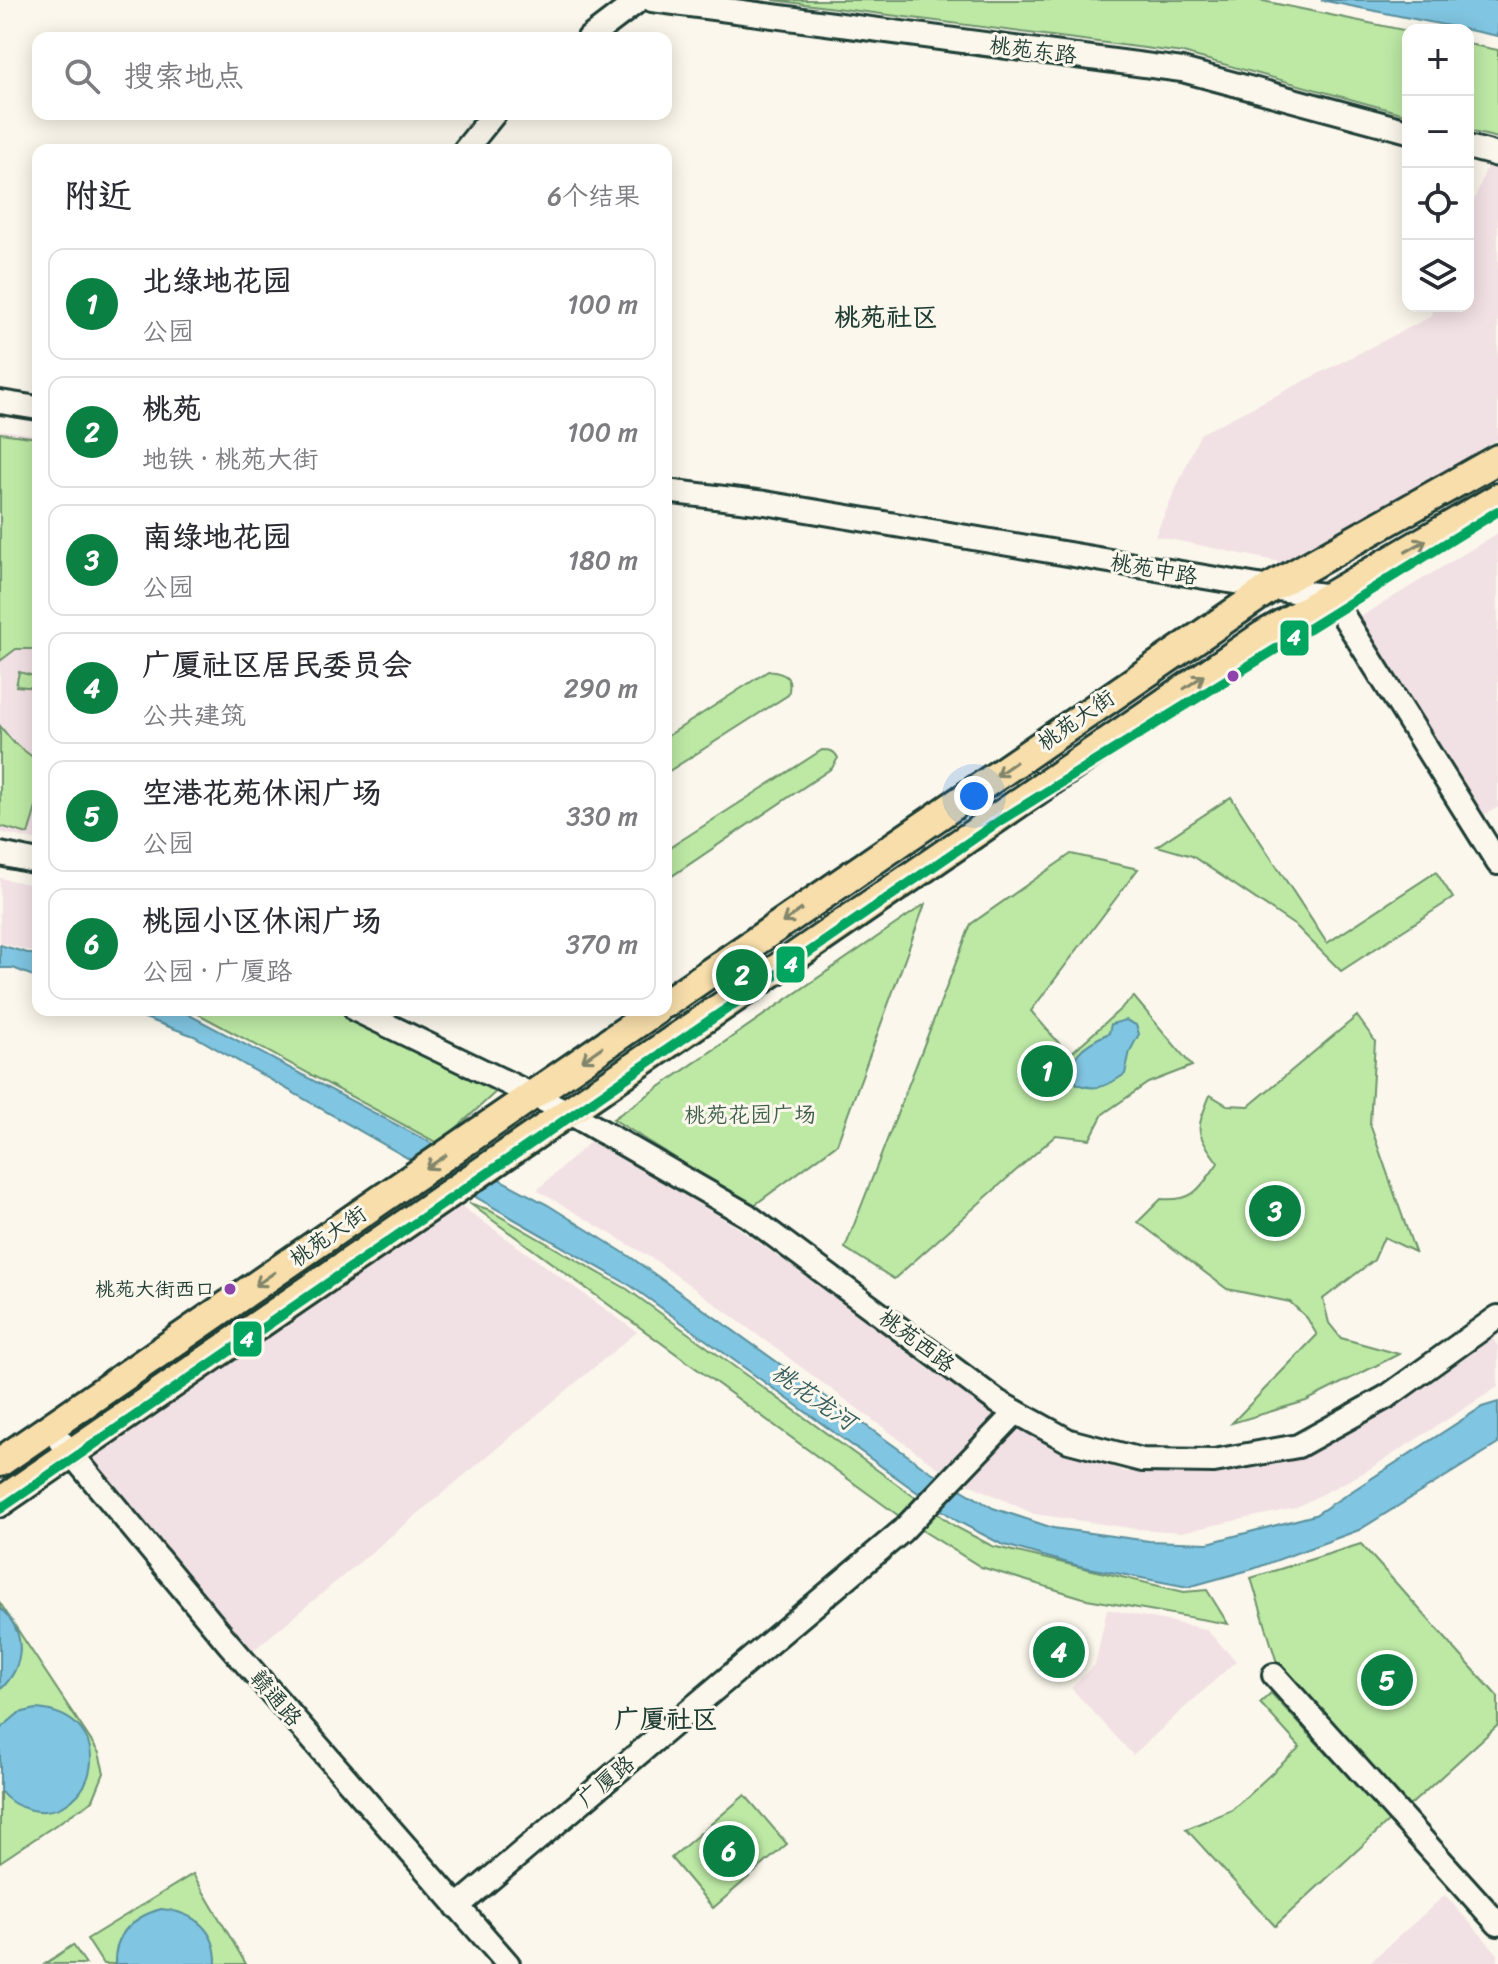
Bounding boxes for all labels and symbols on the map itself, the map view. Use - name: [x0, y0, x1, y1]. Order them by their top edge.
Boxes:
- street label: 桃苑东路: [987, 25, 1079, 75]
- district label: 桃苑社区: [834, 294, 938, 340]
- one-way arrow: [1404, 538, 1427, 554]
- street label: 桃苑中路: [1107, 542, 1201, 596]
- text: 4: [1286, 618, 1301, 657]
- line badge: 4: [1279, 619, 1310, 657]
- unlabelled marker: [1225, 668, 1241, 684]
- one-way arrow: [1183, 674, 1205, 691]
- street label: 桃苑大街: [1029, 679, 1123, 761]
- one-way arrow: [995, 760, 1017, 777]
- your location: [954, 776, 994, 816]
- one-way arrow: [781, 908, 803, 924]
- pin: 2: [716, 945, 768, 1005]
- line badge: 4: [775, 945, 806, 984]
- text: 4: [783, 945, 798, 984]
- pin: 1: [1021, 1041, 1073, 1101]
- one-way arrow: [581, 1046, 603, 1062]
- park label: 桃苑花园广场: [684, 1095, 816, 1134]
- one-way arrow: [425, 1154, 447, 1170]
- pin: 3: [1249, 1181, 1301, 1241]
- street label: 桃苑大街: [281, 1195, 375, 1277]
- one-way arrow: [255, 1271, 277, 1287]
- place label: 桃苑大街西口: [95, 1272, 215, 1307]
- marker: 桃苑大街西口: [222, 1281, 238, 1297]
- street label: 桃苑西路: [870, 1299, 964, 1383]
- line badge: 4: [232, 1320, 263, 1358]
- text: 4: [239, 1320, 254, 1359]
- water label: 桃花龙河: [763, 1352, 869, 1444]
- pin: 4: [1033, 1622, 1085, 1682]
- pin: 5: [1361, 1650, 1413, 1710]
- street label: 赣通路: [240, 1660, 312, 1736]
- district label: 广厦社区: [614, 1696, 718, 1742]
- street label: 广厦路: [568, 1745, 644, 1817]
- pin: 6: [703, 1821, 755, 1881]

